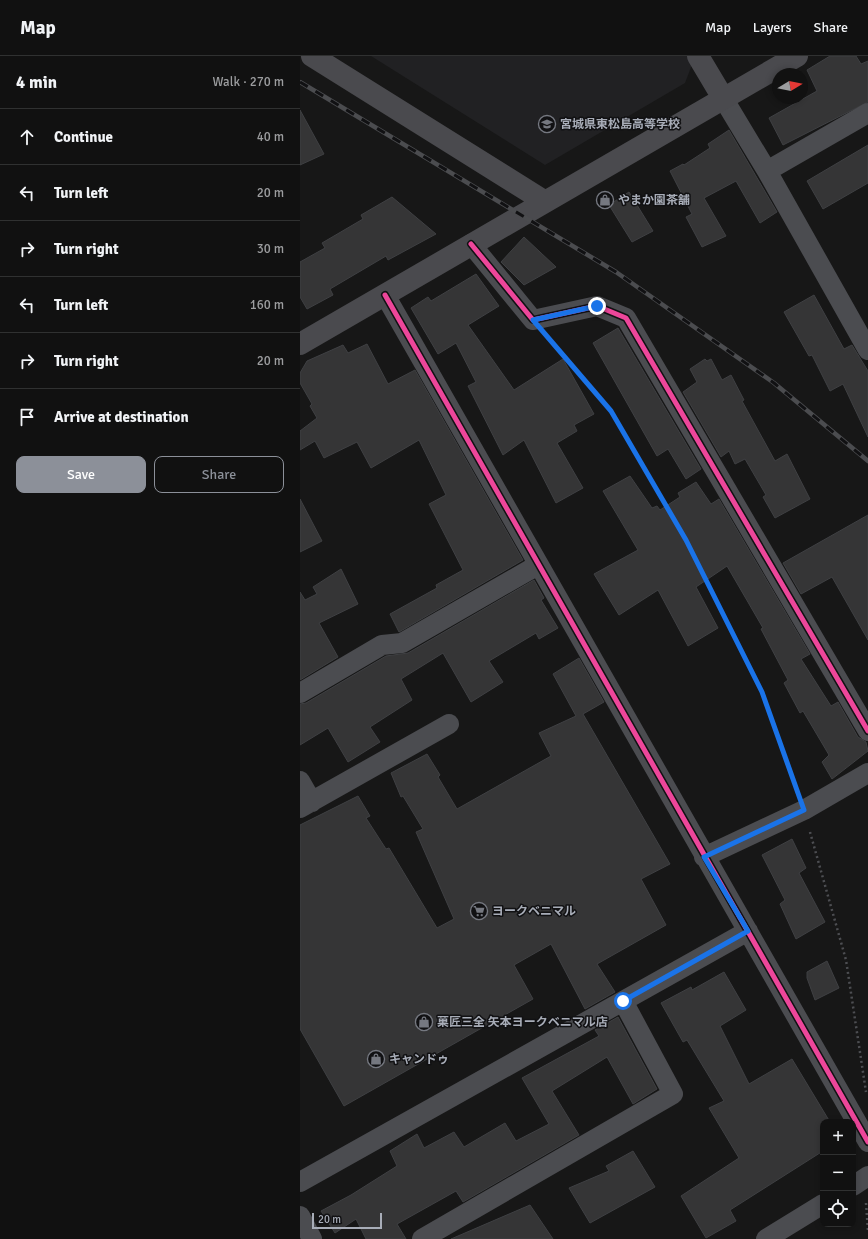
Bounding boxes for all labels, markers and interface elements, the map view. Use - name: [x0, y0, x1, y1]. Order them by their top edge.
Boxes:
- text: Map: [20, 16, 56, 40]
- text: Map: [705, 19, 731, 36]
- text: Layers: [753, 19, 792, 36]
- text: Share: [814, 19, 848, 36]
- north arrow: [772, 68, 808, 104]
- text: 4 min: [16, 72, 57, 93]
- text: Walk · 270 m: [213, 74, 284, 90]
- school or university icon: 宮城県東松島高等学校: [537, 114, 557, 134]
- place label: 宮城県東松島高等学校: [560, 117, 680, 132]
- icon: ahead: [16, 126, 38, 148]
- text: Continue: [54, 128, 113, 146]
- text: 40 m: [257, 129, 284, 145]
- icon: left: [16, 182, 38, 204]
- text: Turn left: [54, 184, 108, 202]
- text: 20 m: [257, 185, 284, 201]
- shop icon: やまか園茶舗: [595, 190, 615, 210]
- place label: やまか園茶舗: [618, 193, 690, 208]
- icon: right: [16, 238, 38, 260]
- text: Turn right: [54, 240, 119, 258]
- text: 30 m: [257, 241, 284, 257]
- icon: left: [16, 294, 38, 316]
- text: Turn left: [54, 296, 108, 314]
- text: 160 m: [250, 297, 284, 313]
- route end: [588, 297, 606, 315]
- icon: right: [16, 350, 38, 372]
- text: Turn right: [54, 352, 119, 370]
- text: 20 m: [257, 353, 284, 369]
- icon: arrive: [16, 406, 38, 428]
- text: Arrive at destination: [54, 408, 189, 426]
- button: Save: [16, 456, 146, 493]
- button: Share: [154, 456, 284, 493]
- supermarket icon: ヨークベニマル: [469, 901, 489, 921]
- place label: ヨークベニマル: [492, 904, 576, 919]
- route start: [614, 992, 632, 1010]
- shop icon: 菓匠三全 矢本ヨークベニマル店: [414, 1012, 434, 1032]
- place label: 菓匠三全 矢本ヨークベニマル店: [437, 1015, 608, 1030]
- shop icon: キャンドゥ: [366, 1049, 386, 1069]
- place label: キャンドゥ: [389, 1052, 449, 1067]
- map controls: [820, 1119, 856, 1227]
- button: +: [820, 1119, 856, 1155]
- button: −: [820, 1155, 856, 1191]
- button: locate: [820, 1191, 856, 1227]
- scale bar: [312, 1211, 382, 1230]
- text: 20 m: [318, 1213, 341, 1226]

